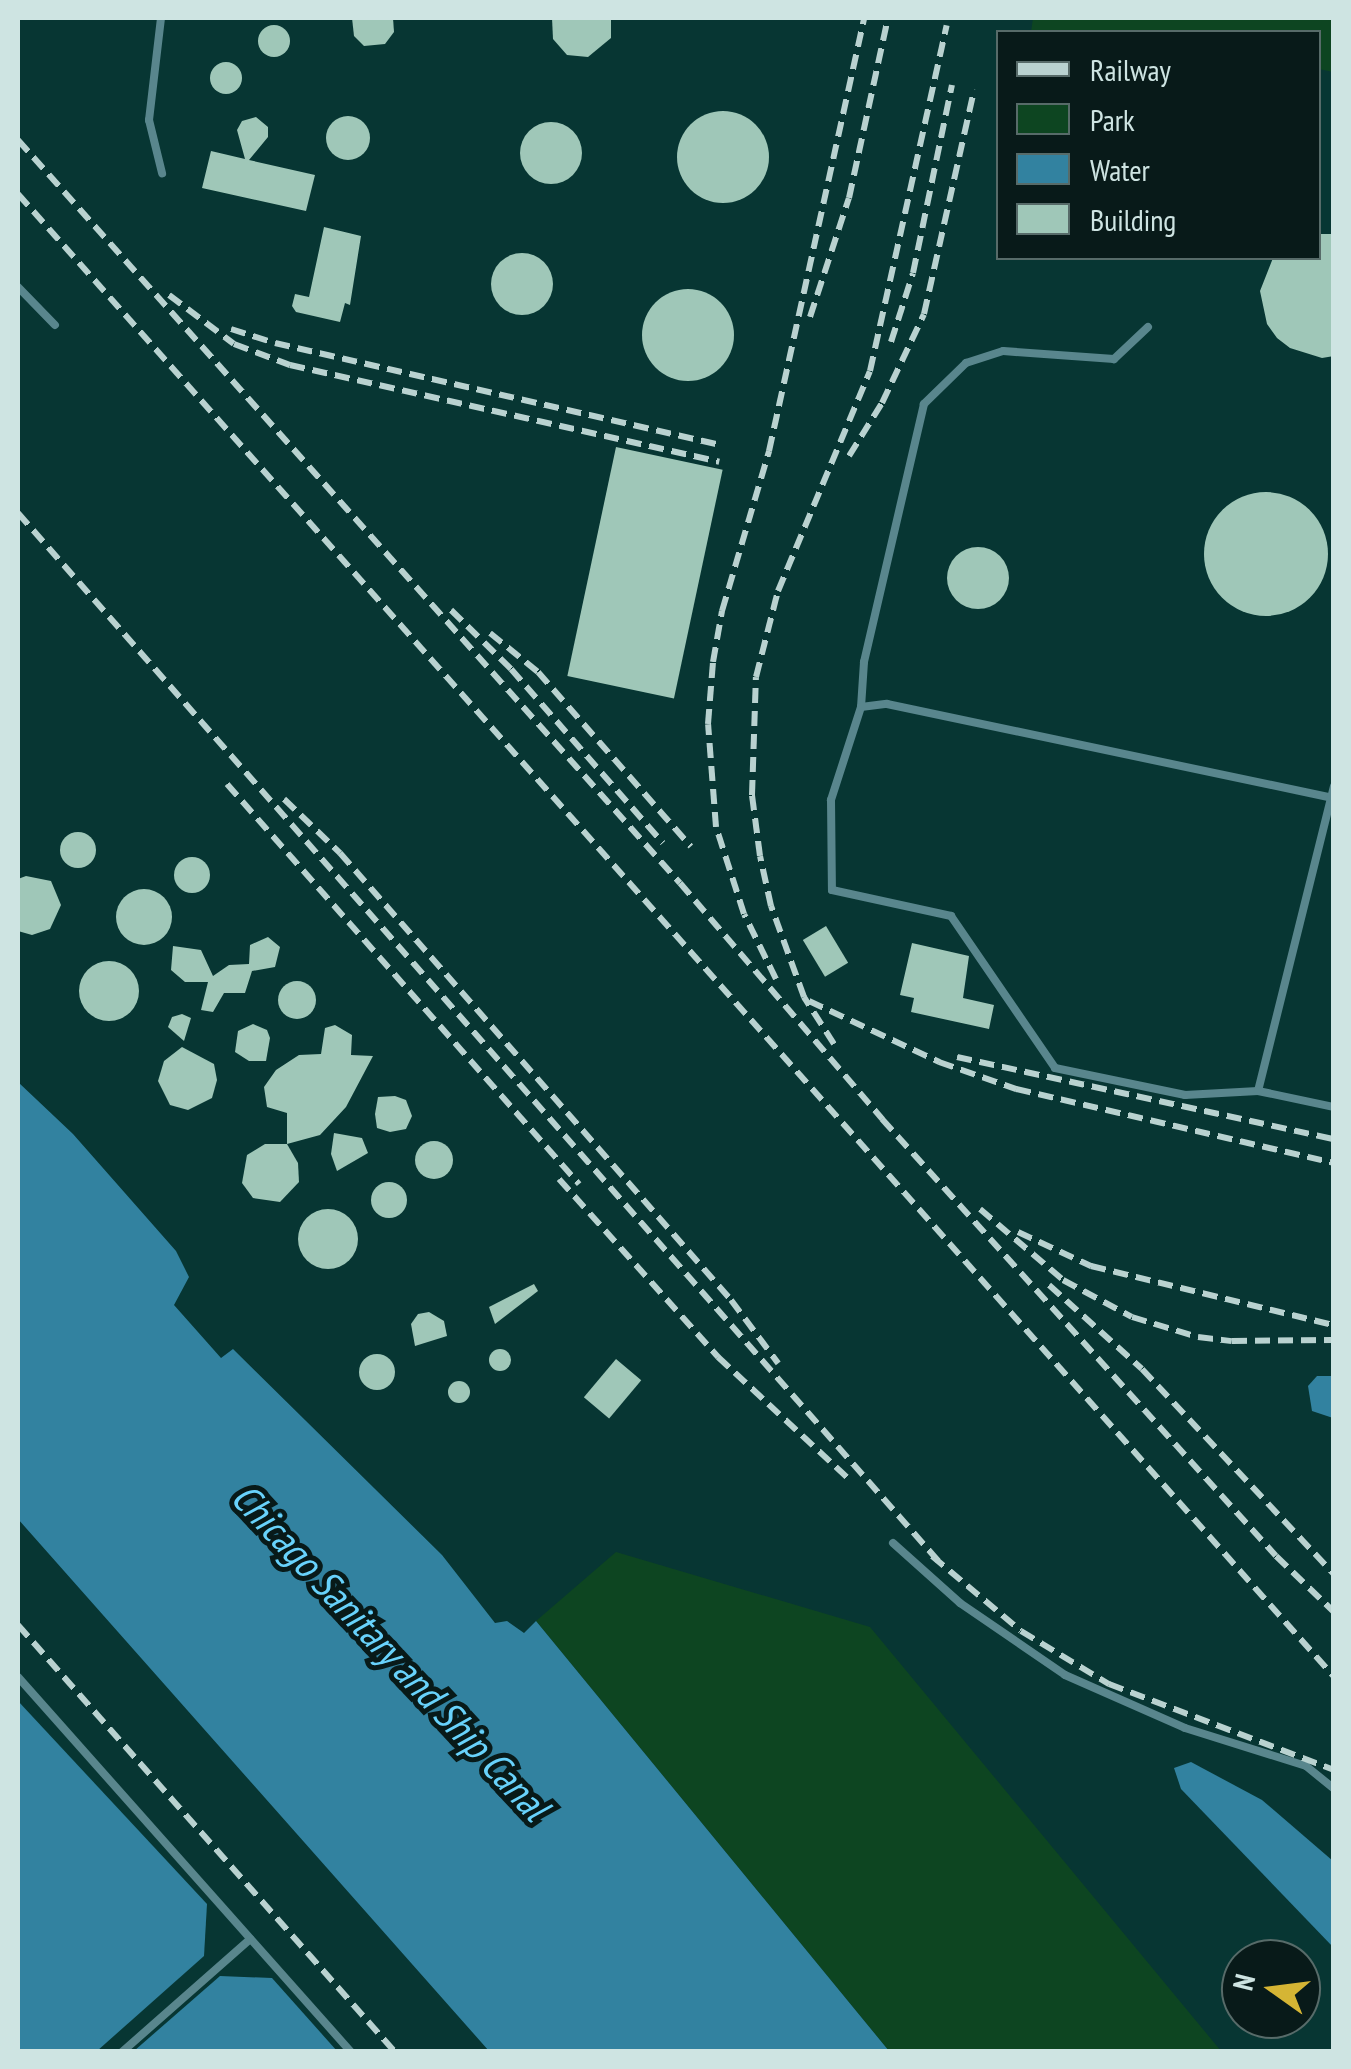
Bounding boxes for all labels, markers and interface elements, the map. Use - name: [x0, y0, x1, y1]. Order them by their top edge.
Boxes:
- legend: [996, 30, 1321, 260]
- text: Railway: [1090, 50, 1171, 89]
- text: Park: [1090, 100, 1135, 139]
- text: Water: [1090, 150, 1150, 189]
- text: Building: [1090, 200, 1176, 239]
- water label: Chicago Sanitary and Ship Canal: [222, 1472, 560, 1830]
- north arrow: [1221, 1939, 1321, 2039]
- text: N: [1224, 1970, 1263, 1994]

